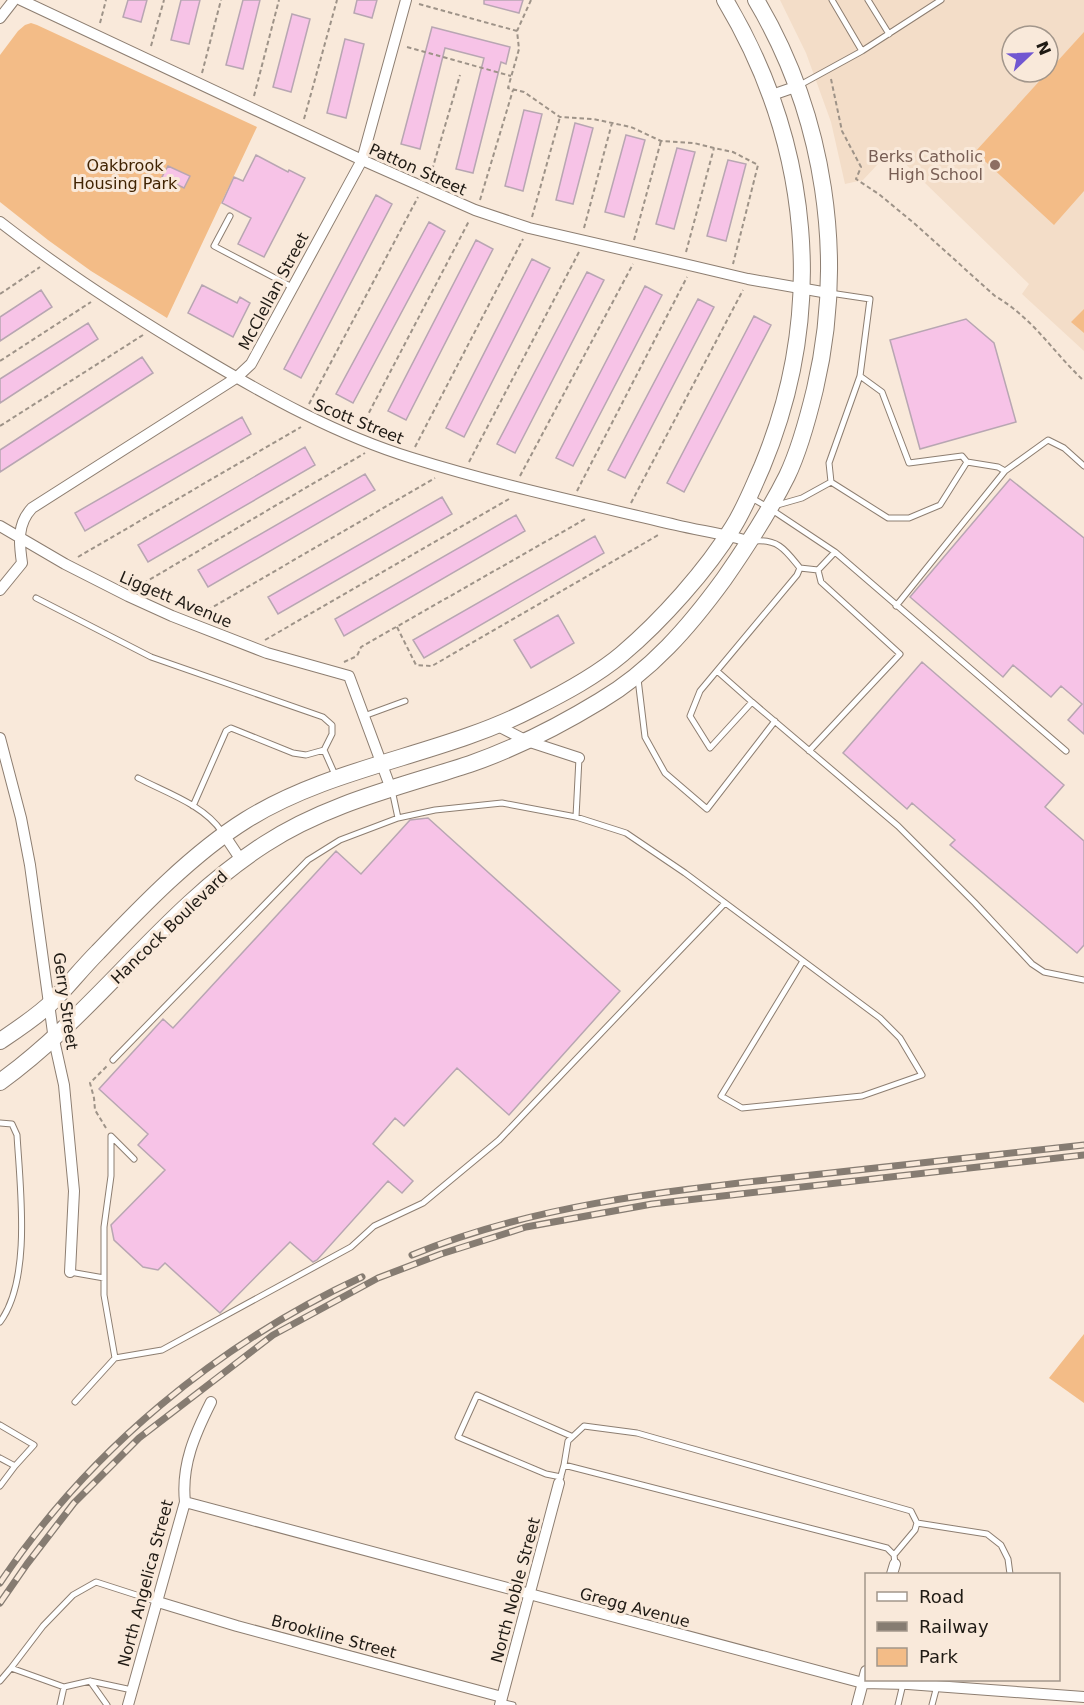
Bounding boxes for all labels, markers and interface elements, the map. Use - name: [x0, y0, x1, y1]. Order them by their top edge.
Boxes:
- north arrow: [1000, 24, 1060, 84]
- text: N: [1032, 38, 1055, 58]
- street label: Patton Street: [366, 139, 470, 199]
- place label: Berks Catholic High School: [868, 147, 983, 184]
- park label: Oakbrook Housing Park: [73, 156, 178, 193]
- marker: Berks Catholic High School: [988, 158, 1002, 172]
- street label: McClellan Street: [234, 229, 312, 353]
- street label: Scott Street: [311, 395, 406, 448]
- street label: Liggett Avenue: [117, 567, 235, 632]
- street label: Hancock Boulevard: [107, 867, 232, 988]
- street label: Gerry Street: [49, 951, 82, 1051]
- street label: North Angelica Street: [114, 1498, 177, 1669]
- street label: North Noble Street: [487, 1515, 544, 1665]
- legend: [865, 1573, 1060, 1681]
- street label: Gregg Avenue: [578, 1584, 692, 1631]
- text: Road: [919, 1586, 964, 1607]
- street label: Brookline Street: [269, 1611, 398, 1662]
- text: Railway: [919, 1616, 989, 1637]
- text: Park: [919, 1646, 958, 1667]

